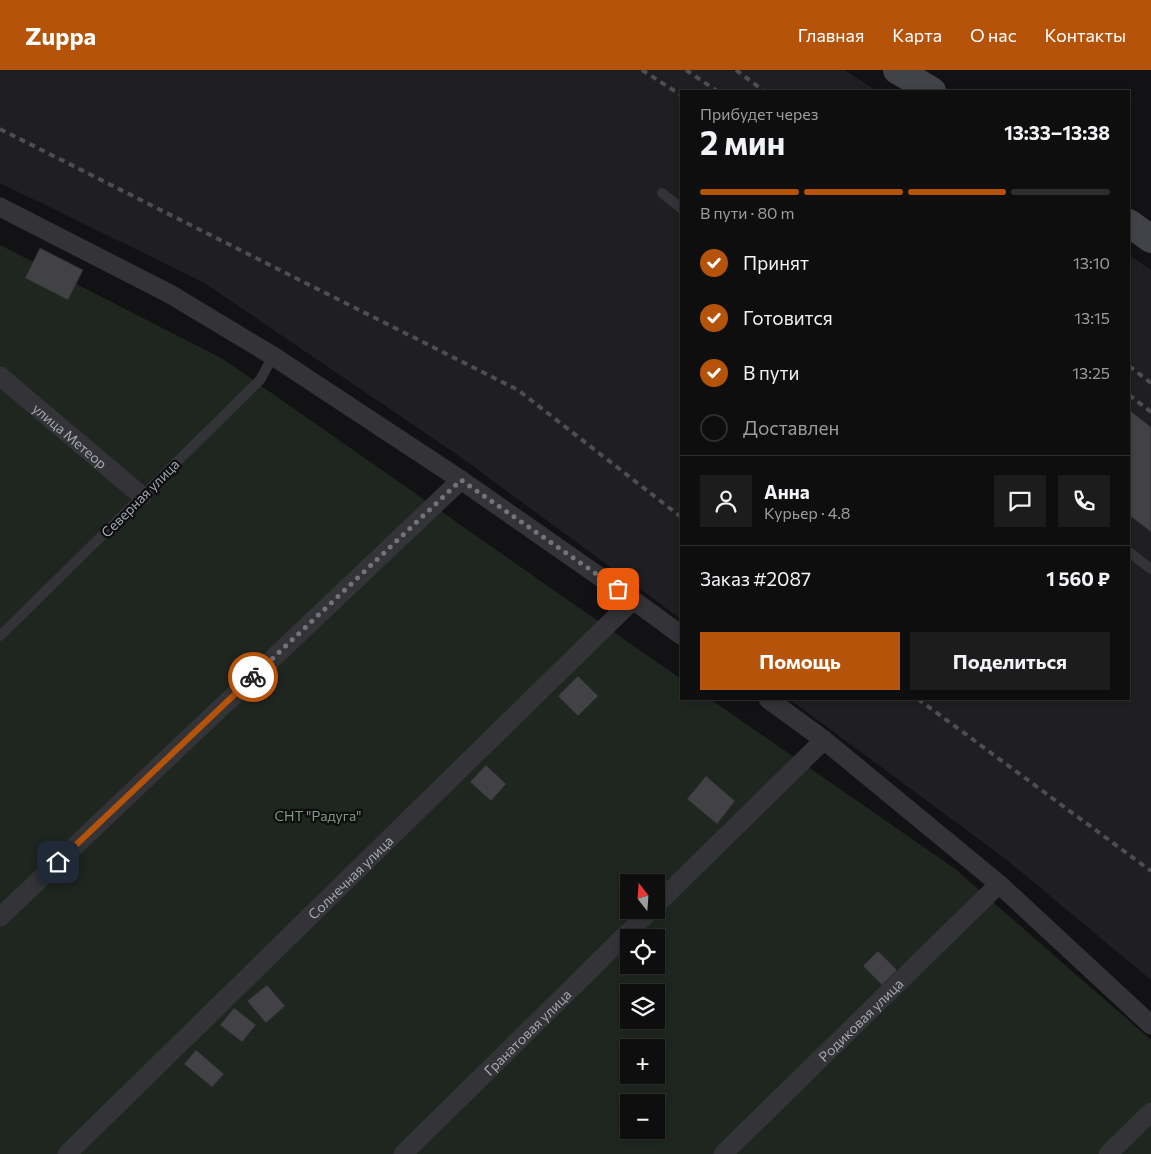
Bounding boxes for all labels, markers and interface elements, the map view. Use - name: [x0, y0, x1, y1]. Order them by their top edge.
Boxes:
- text: Zuppa: [25, 21, 96, 50]
- text: Главная: [798, 24, 864, 46]
- text: Карта: [892, 24, 942, 46]
- text: О нас: [970, 24, 1017, 46]
- text: Контакты: [1045, 24, 1126, 46]
- text: Прибудет через: [700, 104, 819, 123]
- text: 13:33–13:38: [1004, 121, 1110, 144]
- text: 2 мин: [700, 122, 785, 162]
- text: В пути · 80 m: [700, 203, 795, 222]
- icon: check: [700, 249, 728, 277]
- text: Принят: [743, 251, 809, 274]
- text: 13:10: [1073, 253, 1110, 272]
- icon: check: [700, 304, 728, 332]
- text: Готовится: [743, 306, 833, 329]
- text: 13:15: [1074, 308, 1110, 327]
- icon: check: [700, 359, 728, 387]
- text: В пути: [743, 361, 799, 384]
- text: 13:25: [1072, 363, 1110, 382]
- street label: улица Метеор: [30, 399, 111, 472]
- text: Доставлен: [743, 416, 839, 439]
- street label: Северная улица: [97, 455, 183, 541]
- button: person: [700, 475, 752, 527]
- button: chat: [994, 475, 1046, 527]
- button: phone: [1058, 475, 1110, 527]
- text: Анна: [764, 480, 810, 503]
- text: Курьер · 4.8: [764, 503, 850, 522]
- text: Заказ #2087: [700, 567, 811, 590]
- text: 1 560 ₽: [1046, 567, 1110, 590]
- pin: [597, 568, 639, 610]
- icon: bag: [604, 575, 632, 603]
- button: Помощь: [700, 632, 900, 690]
- button: Поделиться: [910, 632, 1110, 690]
- courier: [228, 652, 278, 702]
- icon: bike: [239, 663, 267, 691]
- park label: СНТ "Радуга": [275, 807, 361, 824]
- street label: Солнечная улица: [304, 832, 396, 922]
- pin: [37, 841, 79, 883]
- icon: home: [44, 848, 72, 876]
- north arrow: [620, 874, 665, 919]
- map controls: [620, 874, 665, 1139]
- button: locate: [620, 929, 665, 974]
- street label: Родиковая улица: [814, 975, 906, 1065]
- button: layers: [620, 984, 665, 1029]
- street label: Гранатовая улица: [480, 985, 574, 1078]
- button: +: [620, 1039, 665, 1084]
- button: −: [620, 1094, 665, 1139]

